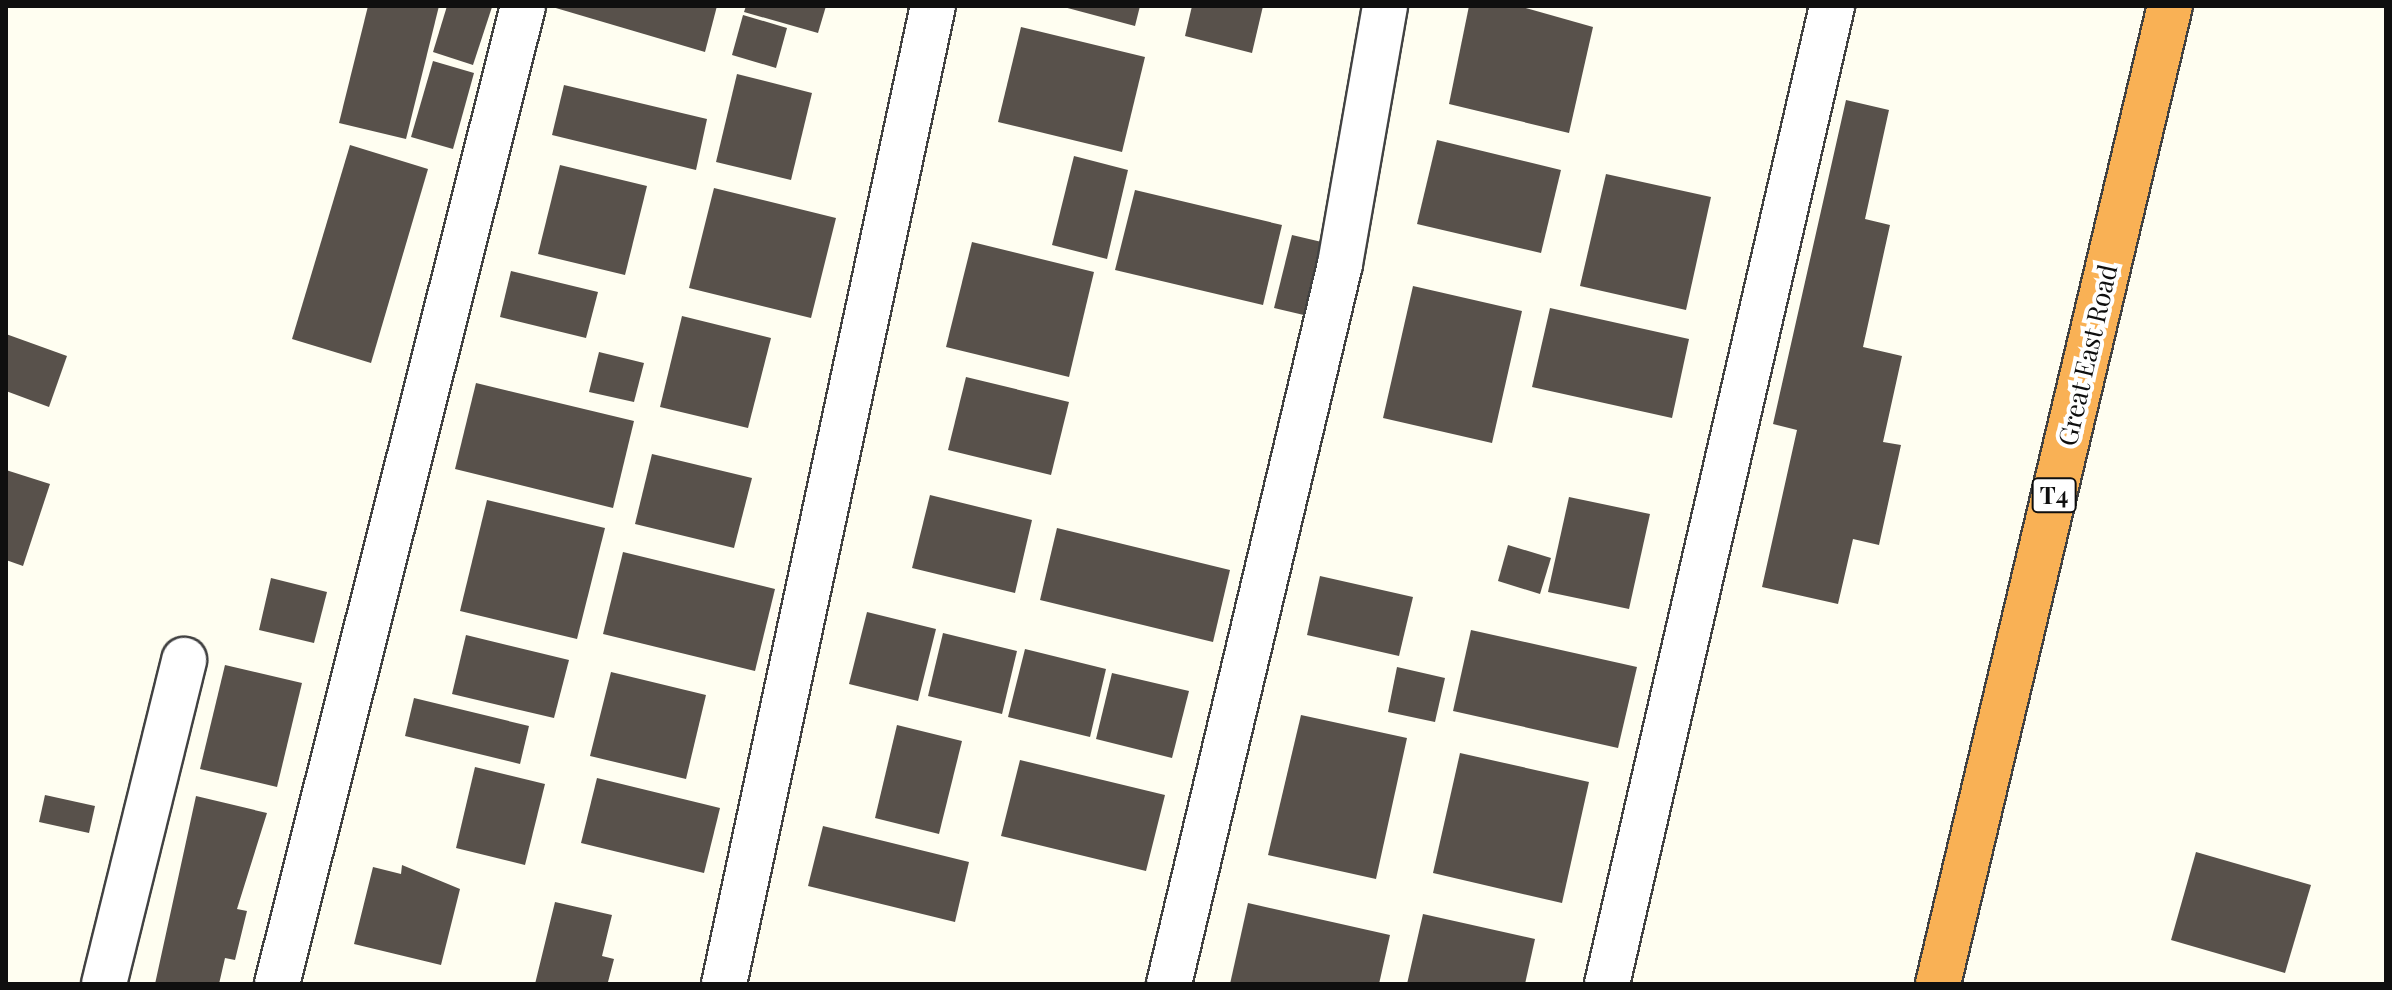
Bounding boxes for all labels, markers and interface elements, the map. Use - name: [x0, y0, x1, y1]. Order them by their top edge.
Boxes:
- street label: Great East Road: [2051, 261, 2123, 449]
- road number: T4: [2030, 475, 2078, 515]

